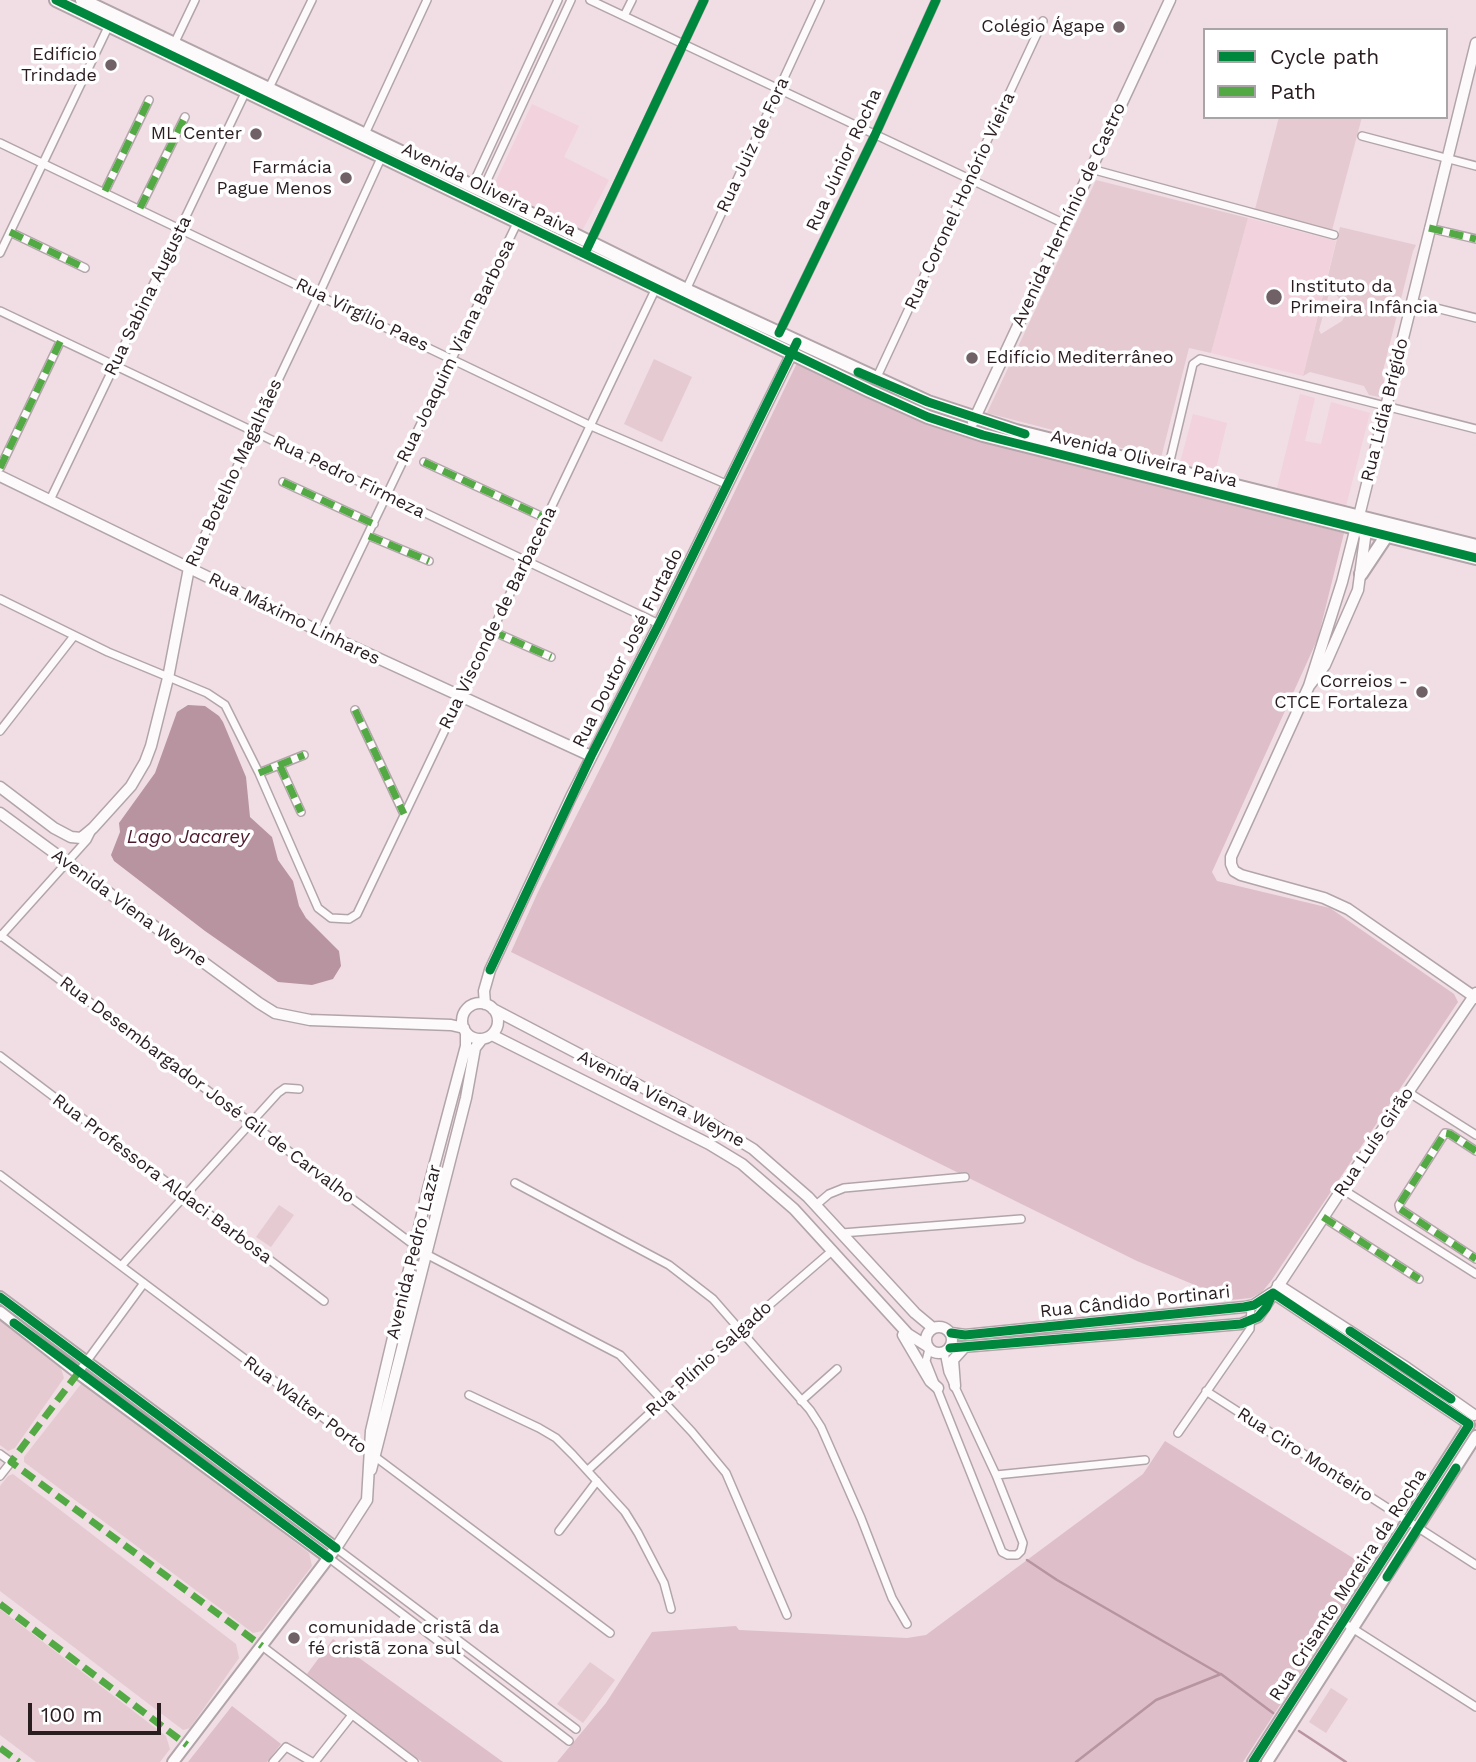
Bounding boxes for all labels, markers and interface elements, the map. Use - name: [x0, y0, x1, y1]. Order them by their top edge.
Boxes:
- place label: Colégio Ágape: [981, 16, 1105, 38]
- marker: Colégio Ágape: [1111, 19, 1127, 35]
- legend: [1203, 28, 1448, 119]
- place label: Edifício Trindade: [21, 44, 97, 86]
- text: Cycle path: [1270, 44, 1379, 69]
- marker: Edifício Trindade: [103, 57, 119, 73]
- street label: Rua Juiz de Fora: [712, 74, 794, 216]
- text: Path: [1270, 79, 1316, 104]
- street label: Rua Júnior Rocha: [802, 85, 886, 235]
- street label: Rua Coronel Honório Vieira: [900, 89, 1020, 313]
- street label: Avenida Hermínio de Castro: [1007, 99, 1131, 331]
- place label: ML Center: [151, 123, 242, 145]
- marker: ML Center: [248, 126, 264, 142]
- street label: Avenida Oliveira Paiva: [398, 138, 580, 242]
- place label: Farmácia Pague Menos: [217, 157, 332, 200]
- marker: Farmácia Pague Menos: [338, 170, 354, 186]
- street label: Rua Sabina Augusta: [100, 213, 196, 379]
- street label: Rua Joaquim Viana Barbosa: [392, 236, 520, 466]
- street label: Rua Virgílio Paes: [292, 273, 432, 357]
- place label: Instituto da Primeira Infância: [1290, 276, 1438, 318]
- marker: Instituto da Primeira Infância: [1264, 287, 1284, 307]
- street label: Rua Lídia Brígido: [1357, 336, 1413, 484]
- place label: Edifício Mediterrâneo: [986, 347, 1173, 369]
- marker: Edifício Mediterrâneo: [964, 350, 980, 366]
- street label: Rua Botelho Magalhães: [181, 376, 287, 570]
- street label: Avenida Oliveira Paiva: [1048, 425, 1240, 493]
- street label: Rua Pedro Firmeza: [270, 431, 428, 523]
- street label: Rua Visconde de Barbacena: [435, 503, 561, 733]
- street label: Rua Doutor José Furtado: [568, 545, 688, 751]
- street label: Rua Máximo Linhares: [205, 568, 383, 670]
- place label: Correios - CTCE Fortaleza: [1274, 671, 1408, 714]
- marker: Correios - CTCE Fortaleza: [1414, 684, 1430, 700]
- water label: Lago Jacarey: [127, 826, 249, 848]
- street label: Avenida Viena Weyne: [47, 844, 211, 972]
- street label: Rua Desembargador José Gil de Carvalho: [55, 972, 359, 1208]
- street label: Avenida Viena Weyne: [574, 1046, 748, 1152]
- street label: Rua Luís Girão: [1329, 1083, 1419, 1201]
- street label: Rua Professora Aldaci Barbosa: [48, 1089, 276, 1269]
- street label: Avenida Pedro Lazar: [382, 1162, 446, 1342]
- street label: Rua Cândido Portinari: [1039, 1281, 1231, 1323]
- street label: Rua Plínio Salgado: [641, 1297, 777, 1421]
- street label: Rua Walter Porto: [239, 1351, 371, 1459]
- street label: Rua Ciro Monteiro: [1233, 1403, 1377, 1507]
- street label: Rua Crisanto Moreira da Rocha: [1265, 1465, 1431, 1705]
- place label: comunidade cristã da fé cristã zona sul: [308, 1617, 499, 1660]
- marker: comunidade cristã da fé cristã zona sul: [286, 1630, 302, 1646]
- scale bar: [32, 1688, 164, 1732]
- text: 100 m: [41, 1702, 103, 1727]

